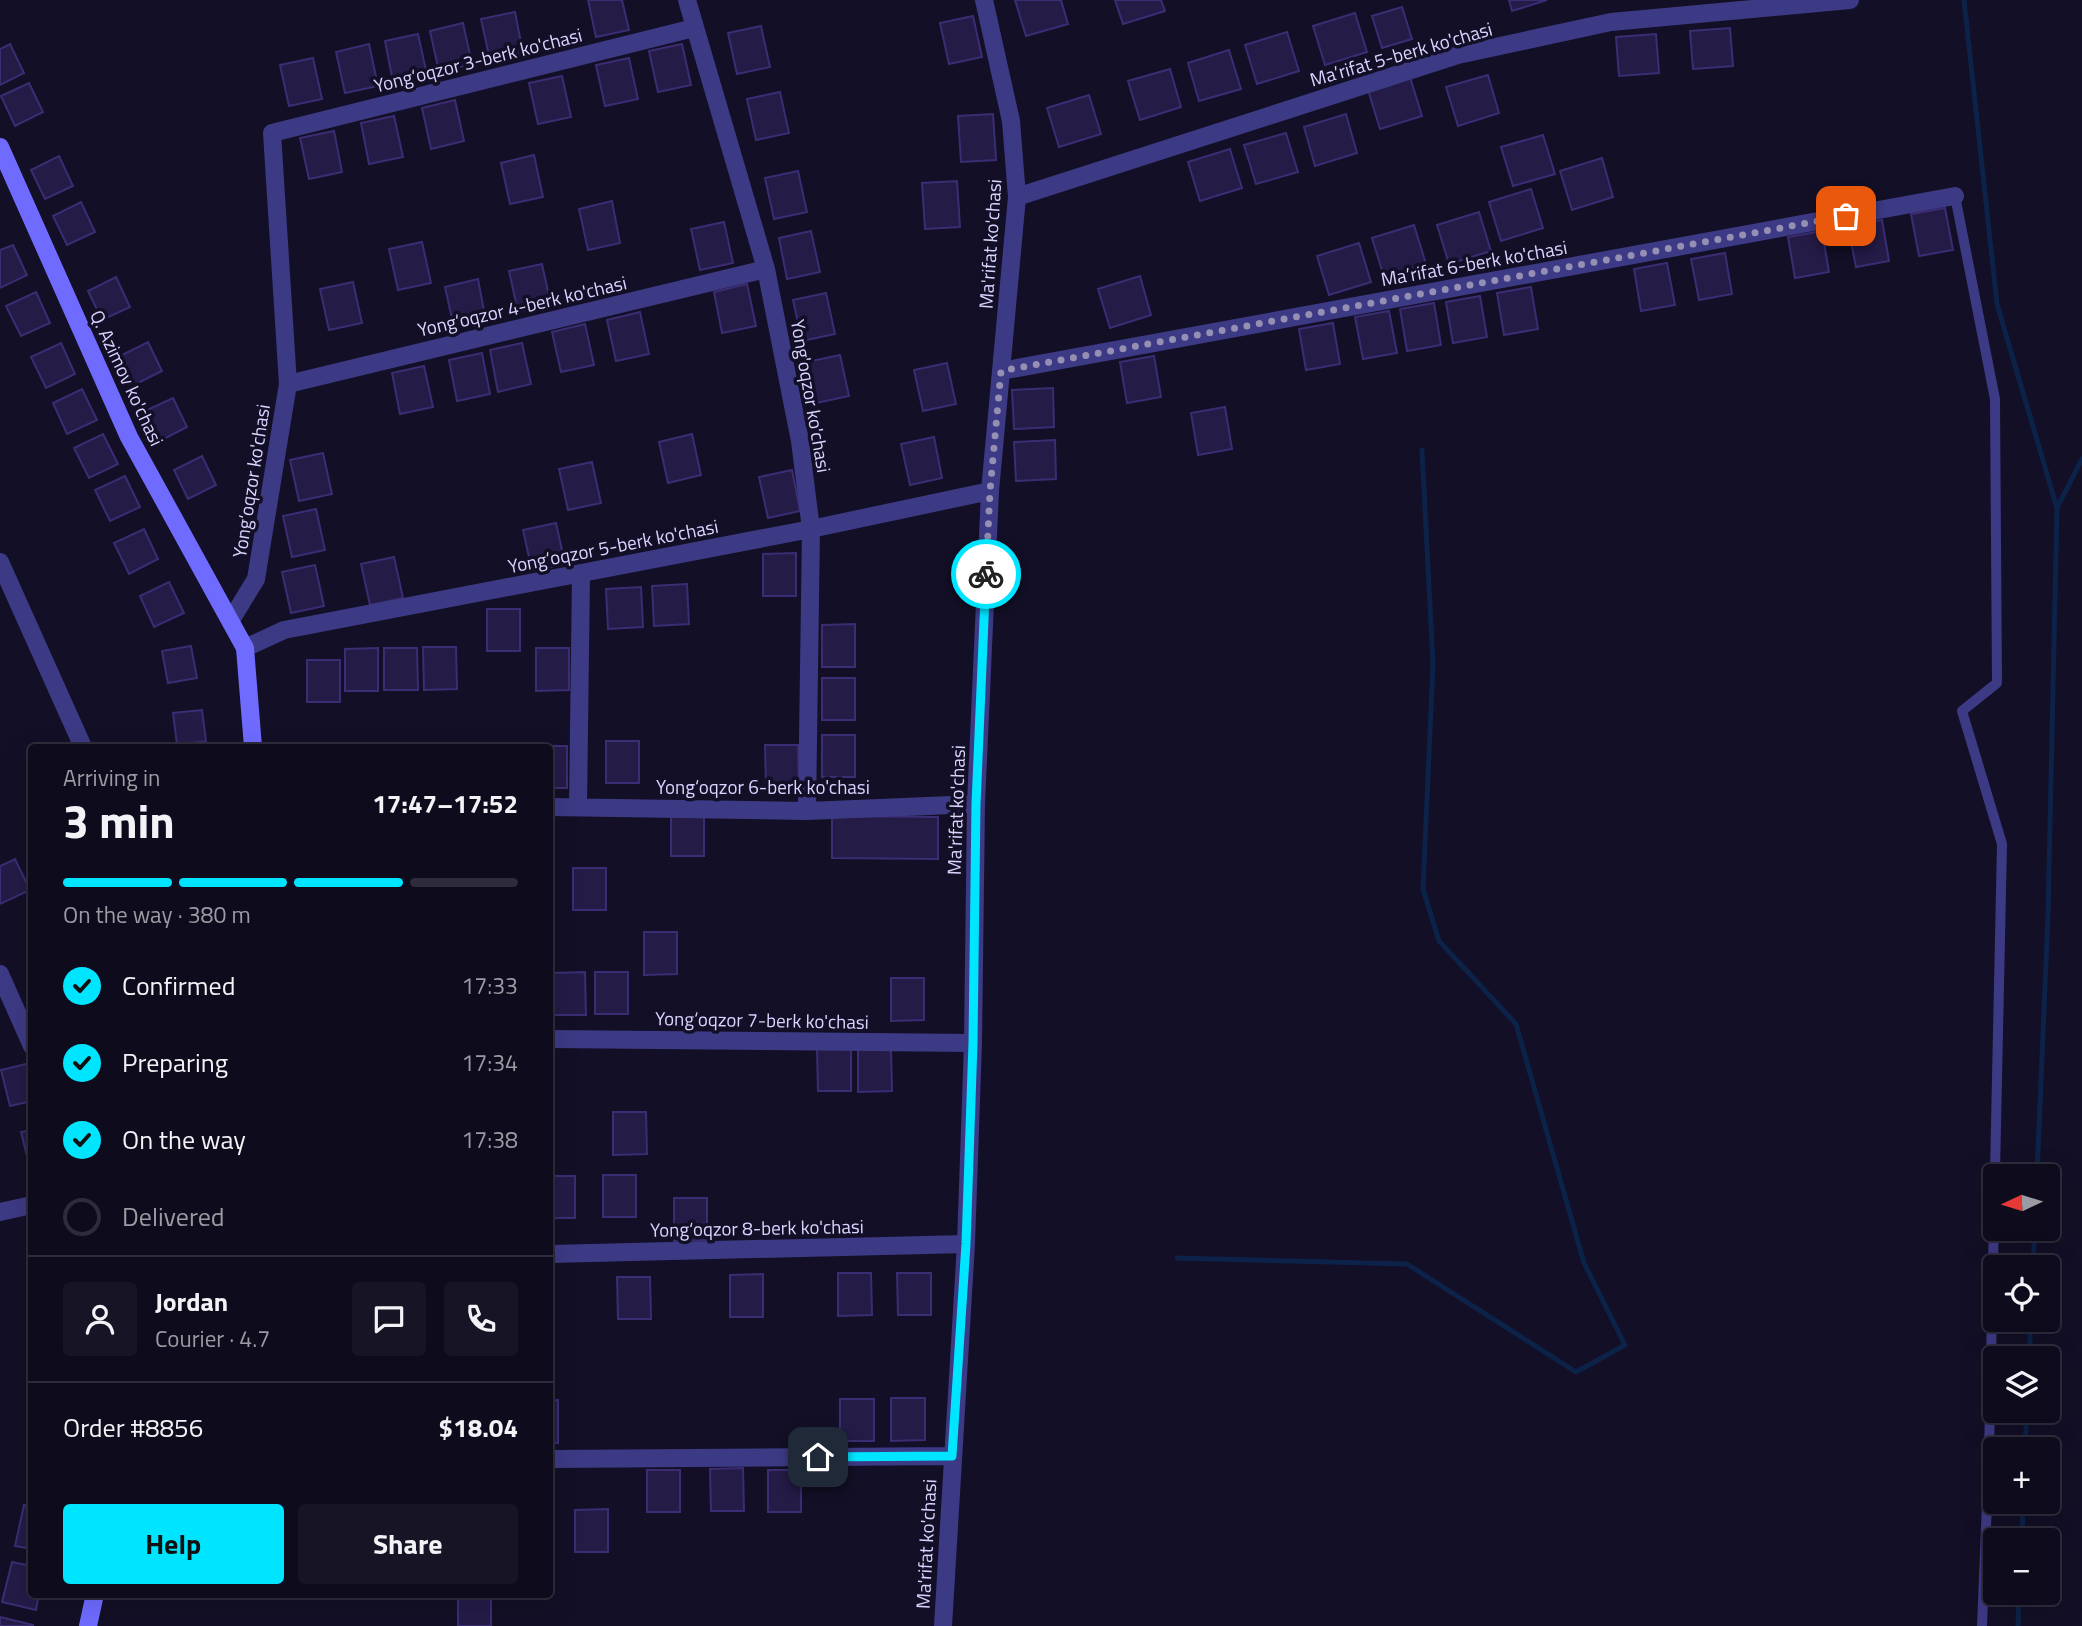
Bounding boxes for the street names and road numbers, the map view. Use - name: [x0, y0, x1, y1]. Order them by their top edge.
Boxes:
- street label: Ma’rifat 5-berk ko'chasi: [1306, 14, 1496, 93]
- street label: Yong‘oqzor 3-berk ko'chasi: [371, 20, 585, 99]
- street label: Ma'rifat ko'chasi: [971, 178, 1009, 310]
- street label: Ma’rifat 6-berk ko'chasi: [1379, 232, 1569, 293]
- street label: Yong‘oqzor 4-berk ko'chasi: [414, 267, 629, 344]
- street label: Q. Azimov ko'chasi: [83, 305, 172, 451]
- street label: Yong'oqzor ko'chasi: [784, 317, 839, 475]
- street label: Yong‘oqzor ko'chasi: [224, 402, 277, 560]
- street label: Yong‘oqzor 5-berk ko'chasi: [505, 511, 721, 580]
- street label: Ma'rifat ko'chasi: [939, 745, 972, 875]
- street label: Yong‘oqzor 6-berk ko'chasi: [656, 772, 870, 801]
- street label: Yong‘oqzor 7-berk ko'chasi: [655, 1003, 869, 1036]
- street label: Yong‘oqzor 8-berk ko'chasi: [650, 1211, 864, 1244]
- street label: Ma'rifat ko'chasi: [908, 1478, 943, 1610]

